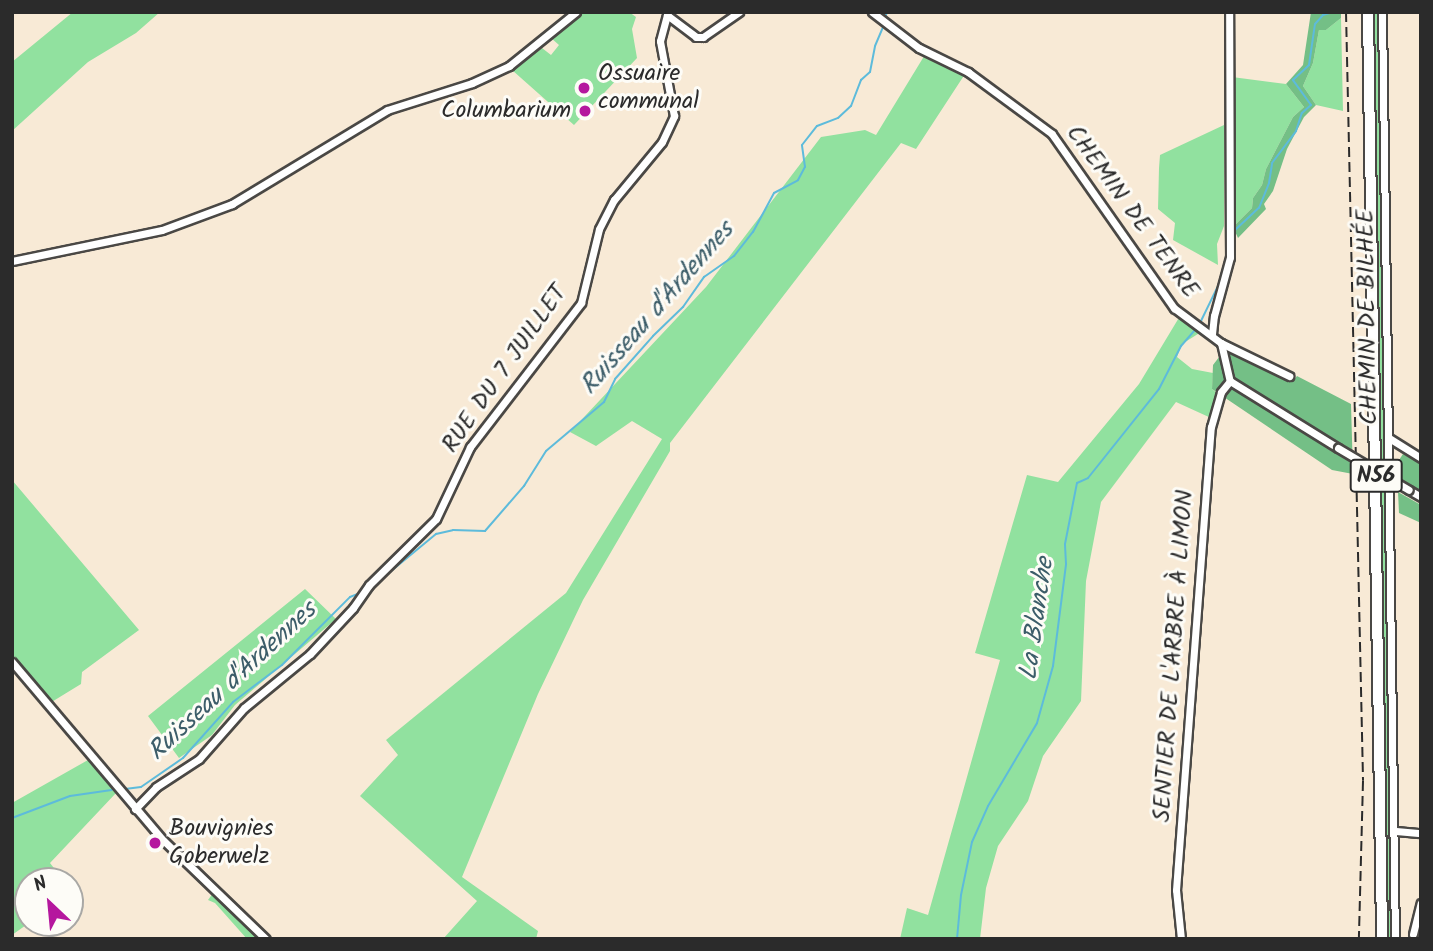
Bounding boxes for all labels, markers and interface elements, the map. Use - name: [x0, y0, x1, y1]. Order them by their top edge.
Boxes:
- place label: Ossuaire communal: [598, 60, 699, 116]
- marker: Ossuaire communal: [576, 80, 592, 96]
- place label: Columbarium: [441, 97, 571, 125]
- marker: Columbarium: [577, 103, 593, 119]
- street label: CHEMIN DE TENRE: [1059, 120, 1205, 304]
- street label: CHEMIN DE BILHÉE: [1352, 209, 1384, 425]
- water label: Ruisseau d'Ardennes: [574, 216, 742, 402]
- street label: RUE DU 7 JUILLET: [436, 280, 574, 458]
- road number: N56: [1348, 456, 1404, 496]
- street label: SENTIER DE L'ARBRE À LIMON: [1148, 489, 1200, 823]
- water label: La Blanche: [1014, 556, 1062, 682]
- water label: Ruisseau d'Ardennes: [142, 596, 324, 768]
- place label: Bouvignies Goberwelz: [169, 815, 273, 871]
- marker: Bouvignies Goberwelz: [147, 835, 163, 851]
- north arrow: [14, 867, 84, 937]
- text: N: [29, 869, 53, 901]

